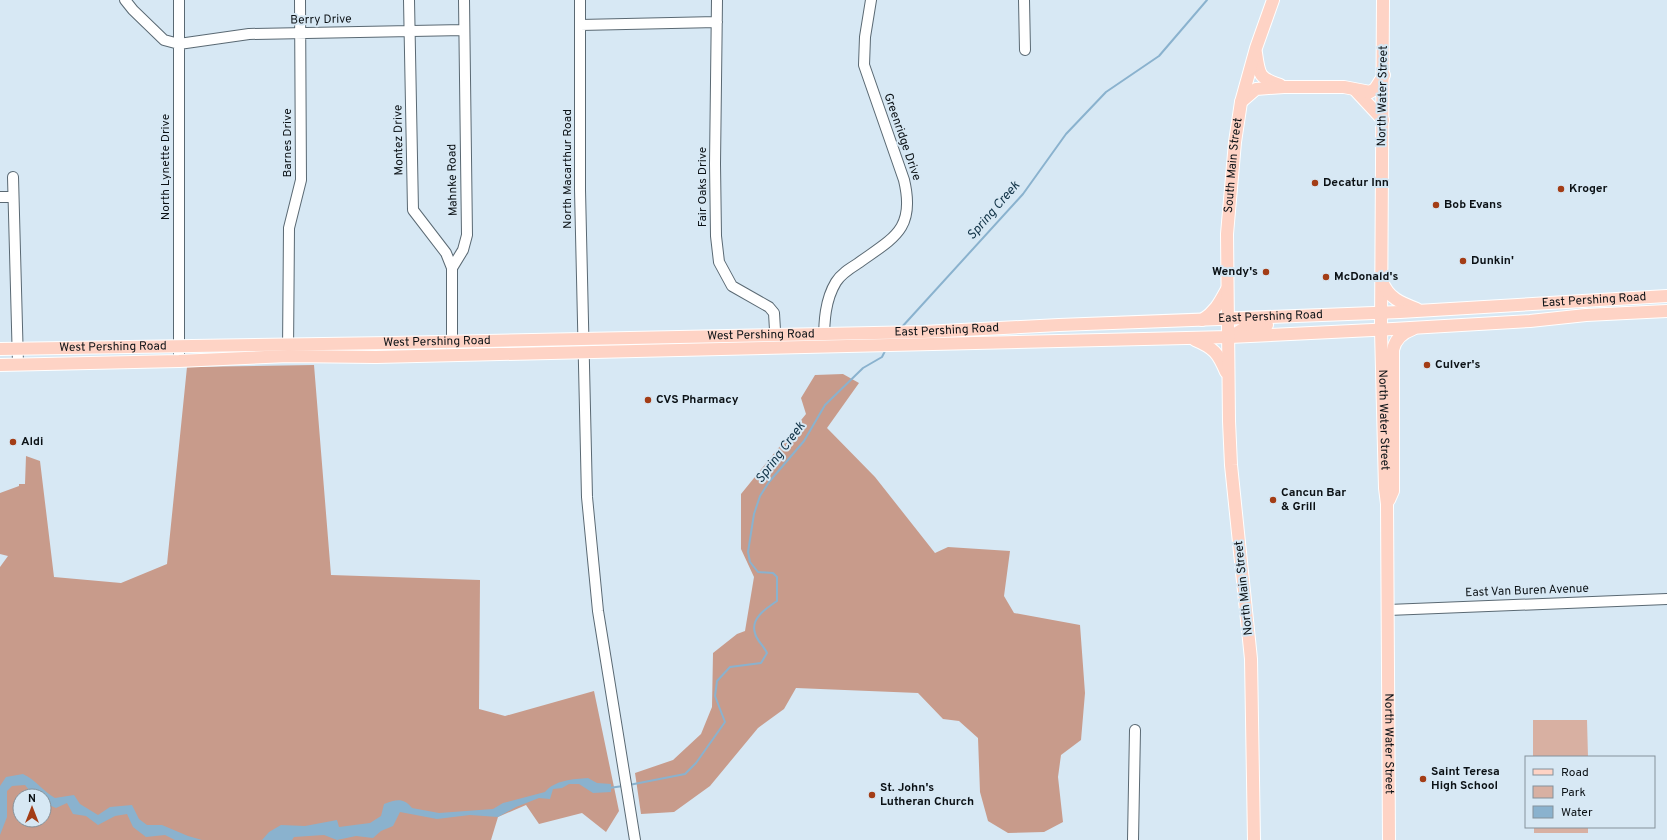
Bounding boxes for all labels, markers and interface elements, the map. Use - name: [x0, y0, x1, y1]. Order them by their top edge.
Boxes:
- street label: Berry Drive: [290, 11, 352, 29]
- street label: North Water Street: [1374, 45, 1392, 147]
- street label: Greenridge Drive: [880, 91, 924, 183]
- street label: Montez Drive: [390, 104, 408, 176]
- street label: Barnes Drive: [280, 108, 296, 178]
- street label: North Macarthur Road: [560, 109, 576, 229]
- street label: North Lynette Drive: [158, 114, 174, 220]
- street label: South Main Street: [1221, 117, 1247, 214]
- street label: Mahnke Road: [444, 144, 462, 216]
- street label: Fair Oaks Drive: [695, 147, 711, 227]
- place label: Decatur Inn: [1323, 175, 1389, 191]
- water label: Spring Creek: [964, 178, 1024, 244]
- marker: Decatur Inn: [1310, 178, 1320, 188]
- place label: Kroger: [1569, 181, 1608, 197]
- marker: Kroger: [1556, 184, 1566, 194]
- place label: Bob Evans: [1444, 197, 1502, 213]
- marker: Bob Evans: [1431, 200, 1441, 210]
- place label: Dunkin': [1471, 253, 1514, 269]
- marker: Dunkin': [1458, 256, 1468, 266]
- place label: Wendy's: [1212, 264, 1258, 280]
- marker: Wendy's: [1261, 267, 1271, 277]
- place label: McDonald's: [1334, 269, 1398, 285]
- marker: McDonald's: [1321, 272, 1331, 282]
- street label: East Pershing Road: [1541, 289, 1647, 311]
- street label: East Pershing Road: [1218, 307, 1323, 327]
- street label: East Pershing Road: [894, 320, 1000, 341]
- street label: West Pershing Road: [707, 326, 815, 344]
- street label: West Pershing Road: [383, 333, 491, 351]
- street label: West Pershing Road: [59, 338, 167, 356]
- place label: Culver's: [1435, 357, 1480, 373]
- marker: Culver's: [1422, 360, 1432, 370]
- street label: North Water Street: [1374, 369, 1393, 471]
- place label: CVS Pharmacy: [656, 392, 739, 408]
- marker: CVS Pharmacy: [643, 395, 653, 405]
- water label: Spring Creek: [753, 419, 809, 487]
- place label: Aldi: [21, 434, 43, 450]
- marker: Aldi: [8, 437, 18, 447]
- place label: Cancun Bar & Grill: [1281, 485, 1346, 515]
- marker: Cancun Bar & Grill: [1268, 495, 1278, 505]
- street label: North Main Street: [1231, 540, 1257, 636]
- street label: East Van Buren Avenue: [1465, 581, 1589, 601]
- street label: North Water Street: [1380, 693, 1397, 794]
- legend: [1525, 756, 1655, 828]
- place label: Saint Teresa High School: [1431, 764, 1500, 794]
- text: Road: [1561, 765, 1589, 781]
- marker: Saint Teresa High School: [1418, 774, 1428, 784]
- place label: St. John's Lutheran Church: [880, 780, 974, 810]
- text: Park: [1561, 785, 1586, 801]
- north arrow: [12, 788, 52, 828]
- marker: St. John's Lutheran Church: [867, 790, 877, 800]
- text: N: [28, 792, 36, 806]
- text: Water: [1561, 805, 1593, 821]

